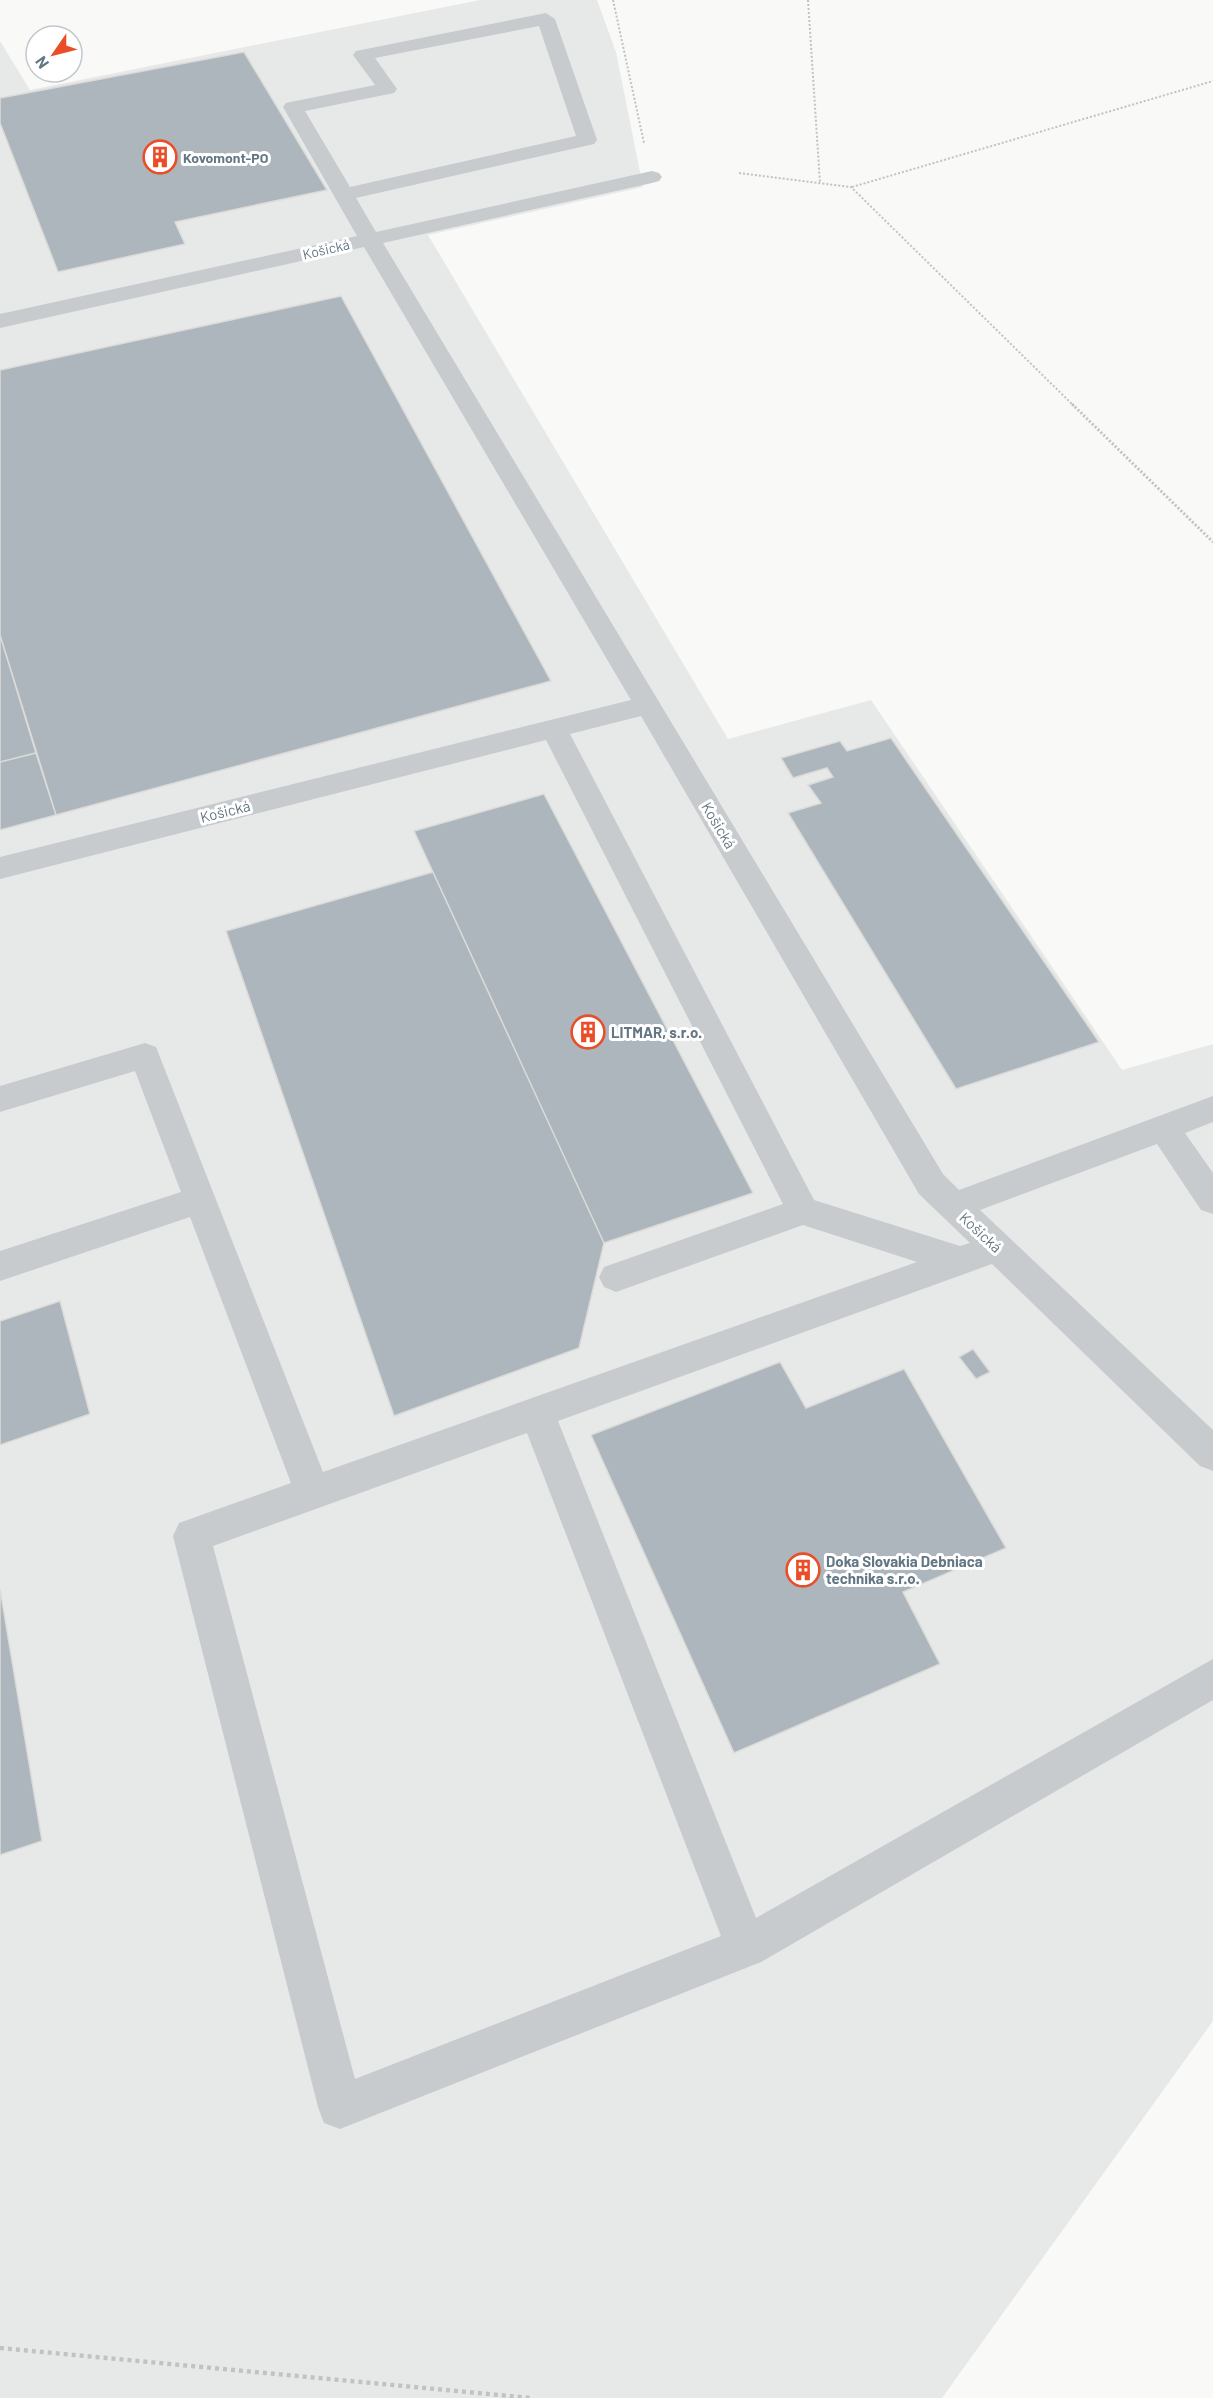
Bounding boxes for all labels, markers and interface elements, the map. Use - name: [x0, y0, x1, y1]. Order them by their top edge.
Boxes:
- north arrow: [24, 24, 84, 84]
- text: N: [30, 53, 52, 73]
- building icon: Kovomont-PO: [142, 139, 178, 175]
- place label: Kovomont-PO: [183, 149, 269, 166]
- street label: Košická: [301, 235, 351, 263]
- street label: Košická: [198, 796, 252, 826]
- street label: Košická: [698, 798, 740, 852]
- building icon: LITMAR, s.r.o.: [570, 1014, 606, 1050]
- place label: LITMAR, s.r.o.: [611, 1023, 702, 1041]
- street label: Košická: [956, 1208, 1006, 1256]
- building icon: Doka Slovakia Debniaca technika s.r.o.: [785, 1552, 821, 1588]
- place label: Doka Slovakia Debniaca technika s.r.o.: [826, 1552, 983, 1587]

